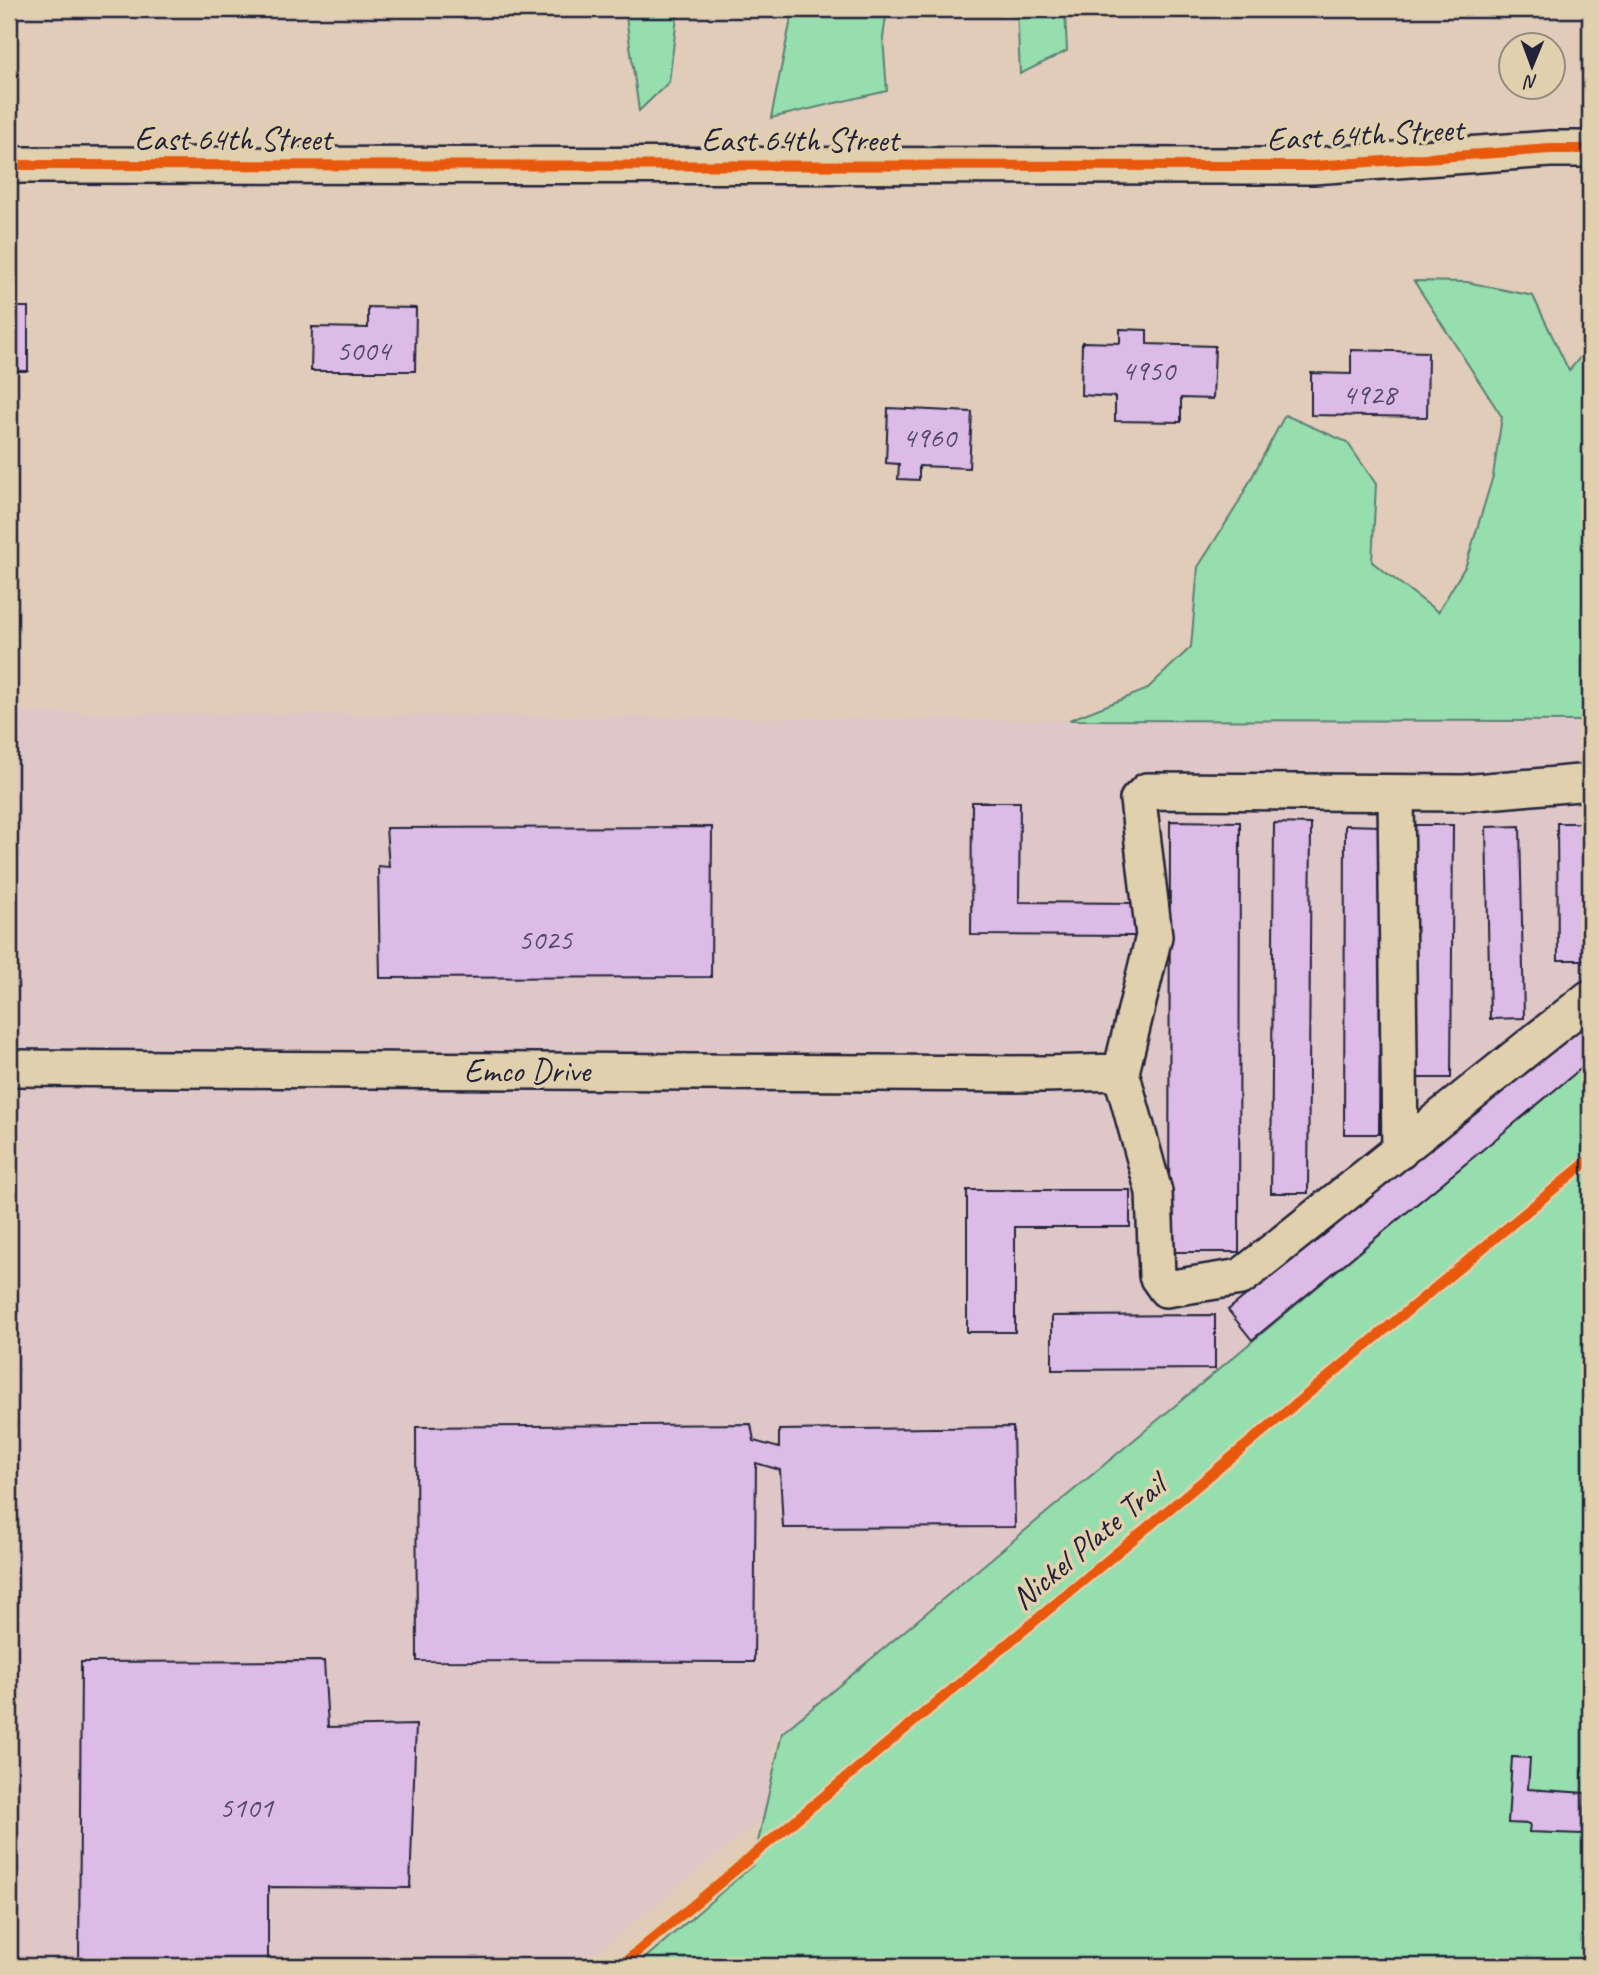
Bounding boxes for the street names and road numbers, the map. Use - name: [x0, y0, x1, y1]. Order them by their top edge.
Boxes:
- street label: East 64th Street: [1266, 108, 1467, 160]
- street label: East 64th Street: [135, 118, 334, 160]
- street label: East 64th Street: [702, 119, 901, 161]
- street label: Emco Drive: [464, 1050, 592, 1092]
- street label: Nickel Plate Trail: [1002, 1462, 1178, 1619]

